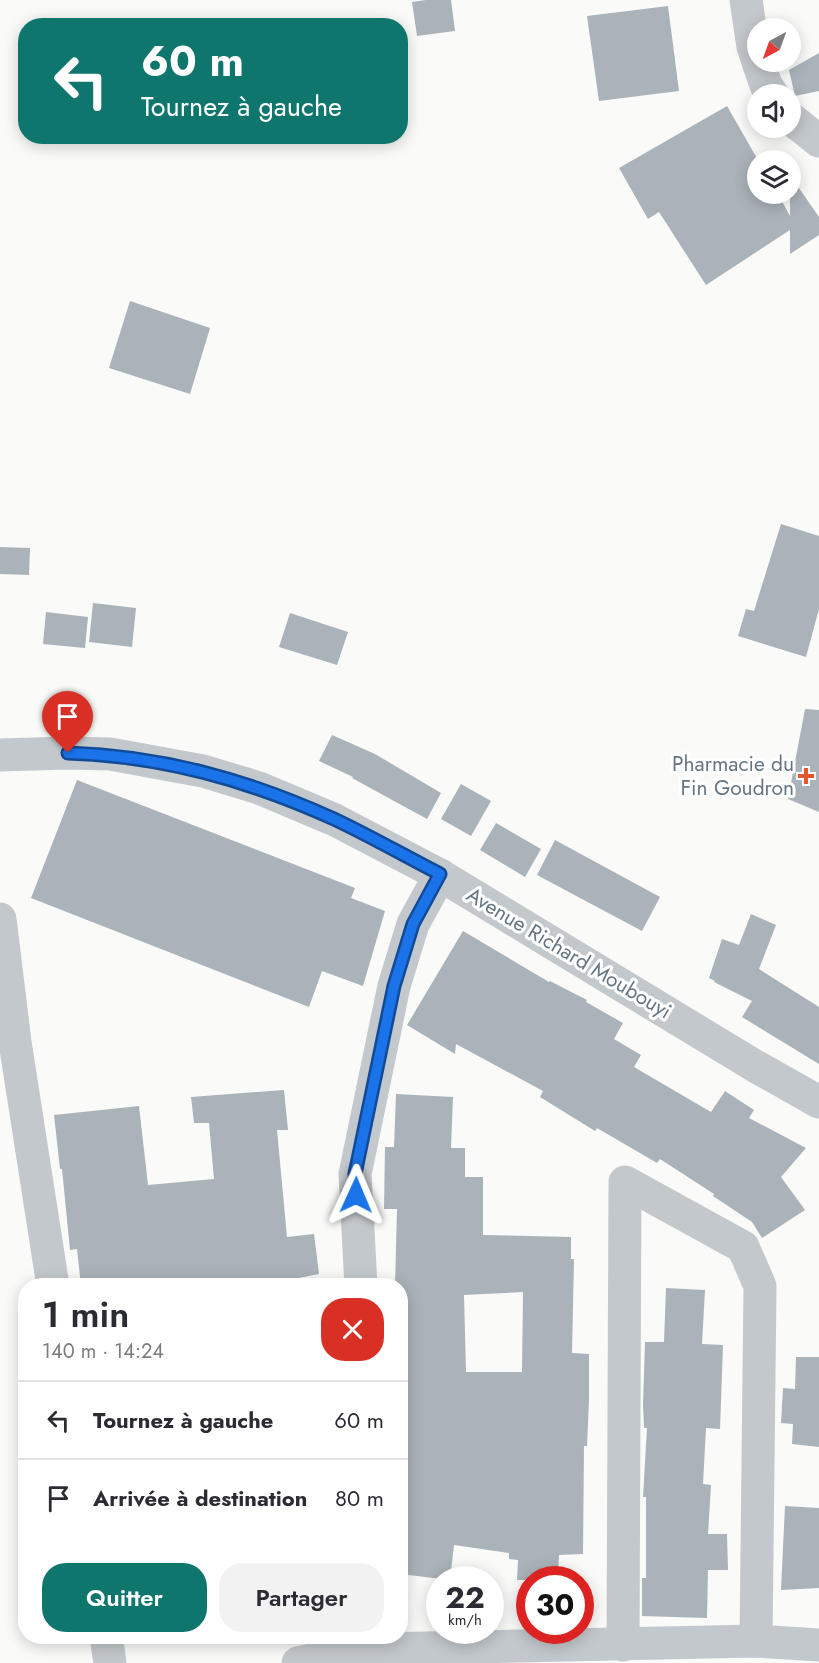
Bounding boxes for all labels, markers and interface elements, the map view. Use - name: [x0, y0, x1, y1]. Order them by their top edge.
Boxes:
- north arrow: [747, 18, 801, 72]
- map controls: [747, 18, 801, 204]
- text: 60 m: [141, 31, 244, 92]
- icon: left: [42, 42, 120, 120]
- button: sound: [747, 84, 801, 138]
- text: Tournez à gauche: [141, 87, 342, 126]
- button: layers: [747, 150, 801, 204]
- pin: [42, 691, 93, 753]
- icon: arrive: [51, 700, 84, 733]
- place label: Pharmacie du Fin Goudron: [672, 749, 794, 803]
- marker: Pharmacie du Fin Goudron: [799, 769, 813, 783]
- street label: Avenue Richard Moubouyi: [461, 880, 677, 1026]
- position arrow: [324, 1163, 388, 1227]
- text: 1 min: [42, 1288, 129, 1340]
- button: close: [321, 1298, 384, 1361]
- text: 140 m · 14:24: [42, 1337, 164, 1366]
- icon: left: [42, 1404, 75, 1437]
- text: Tournez à gauche: [93, 1404, 273, 1436]
- text: 60 m: [334, 1404, 384, 1436]
- icon: arrive: [42, 1482, 75, 1515]
- text: Arrivée à destination: [93, 1482, 307, 1514]
- text: 80 m: [335, 1482, 384, 1514]
- button: Quitter: [42, 1563, 207, 1632]
- button: Partager: [219, 1563, 384, 1632]
- speed limit sign: 30: [516, 1566, 594, 1644]
- text: 22: [445, 1576, 485, 1619]
- text: km/h: [448, 1609, 482, 1631]

